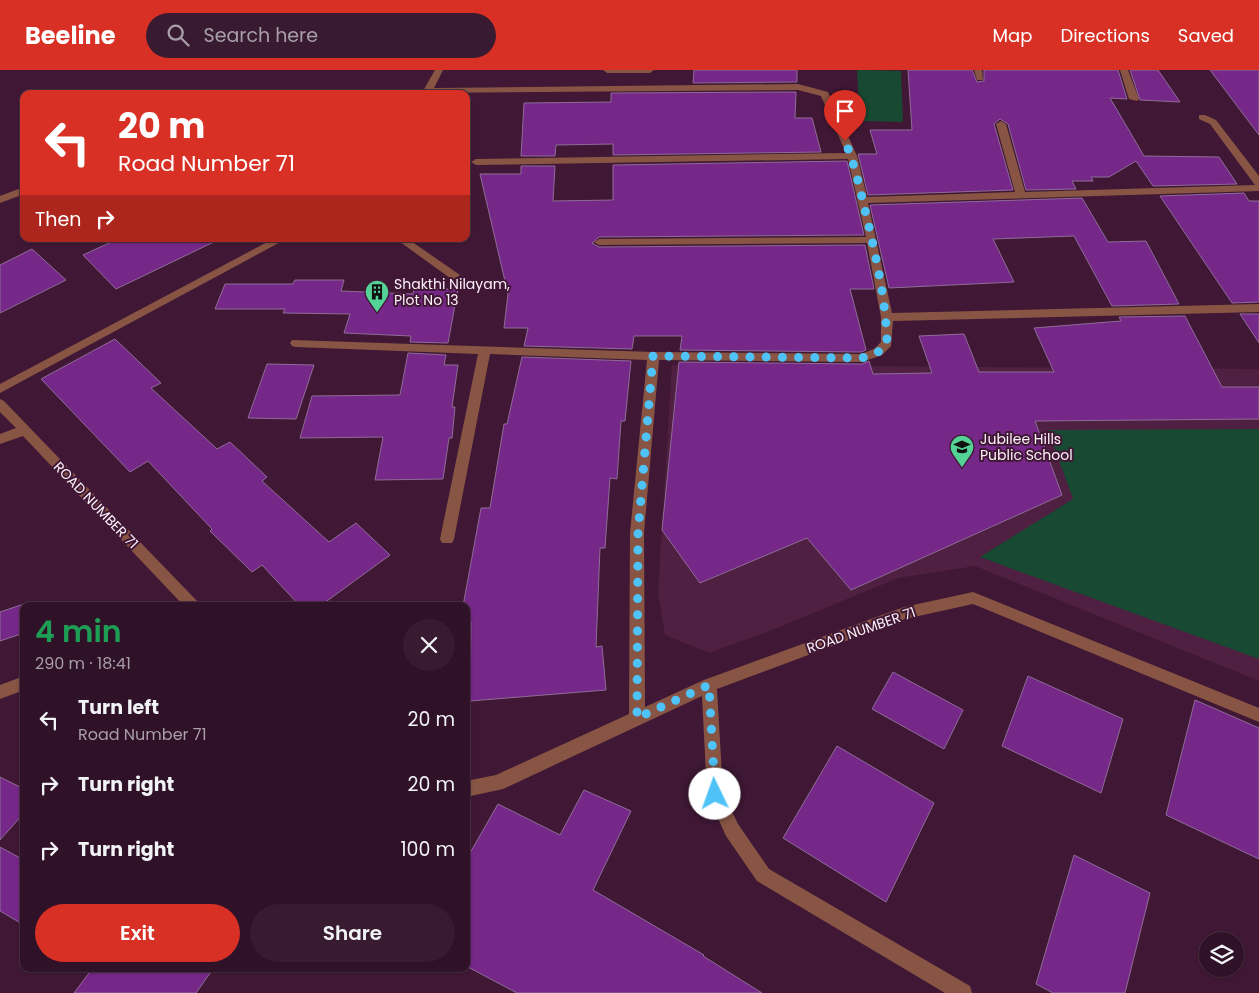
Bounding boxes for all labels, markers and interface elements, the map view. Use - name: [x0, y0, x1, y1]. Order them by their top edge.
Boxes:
- search box: [146, 13, 496, 58]
- text: Beeline: [25, 19, 116, 52]
- icon: search: [164, 21, 192, 49]
- text: Search here: [204, 22, 318, 49]
- text: Map: [993, 23, 1032, 48]
- text: Directions: [1060, 23, 1150, 48]
- text: Saved: [1178, 23, 1234, 48]
- pin: [824, 90, 866, 141]
- icon: arrive: [831, 97, 859, 125]
- text: 20 m: [118, 101, 205, 150]
- icon: left: [35, 110, 100, 175]
- text: Road Number 71: [118, 148, 295, 179]
- icon: right: [91, 205, 119, 233]
- text: Then: [35, 206, 81, 233]
- place label: Shakthi Nilayam, Plot No 13: [394, 274, 510, 310]
- building icon: Shakthi Nilayam, Plot No 13: [364, 279, 390, 313]
- place label: Jubilee Hills Public School: [980, 429, 1073, 465]
- school or university icon: Jubilee Hills Public School: [949, 434, 975, 468]
- street label: ROAD NUMBER 71: [49, 457, 143, 553]
- street label: ROAD NUMBER 71: [804, 602, 918, 658]
- text: 4 min: [35, 610, 122, 653]
- button: close: [403, 619, 455, 671]
- text: 290 m · 18:41: [35, 652, 131, 675]
- text: Turn left: [78, 694, 159, 721]
- icon: left: [35, 706, 63, 734]
- text: 20 m: [407, 706, 455, 733]
- text: Road Number 71: [78, 723, 207, 746]
- position arrow: [688, 767, 740, 819]
- icon: right: [35, 771, 63, 799]
- text: Turn right: [78, 771, 174, 798]
- text: 20 m: [407, 771, 455, 798]
- icon: right: [35, 836, 63, 864]
- text: Turn right: [78, 836, 174, 863]
- text: 100 m: [400, 836, 455, 863]
- button: Exit: [35, 904, 240, 962]
- button: Share: [250, 904, 455, 962]
- map controls: [1199, 932, 1244, 977]
- button: layers: [1199, 932, 1244, 977]

